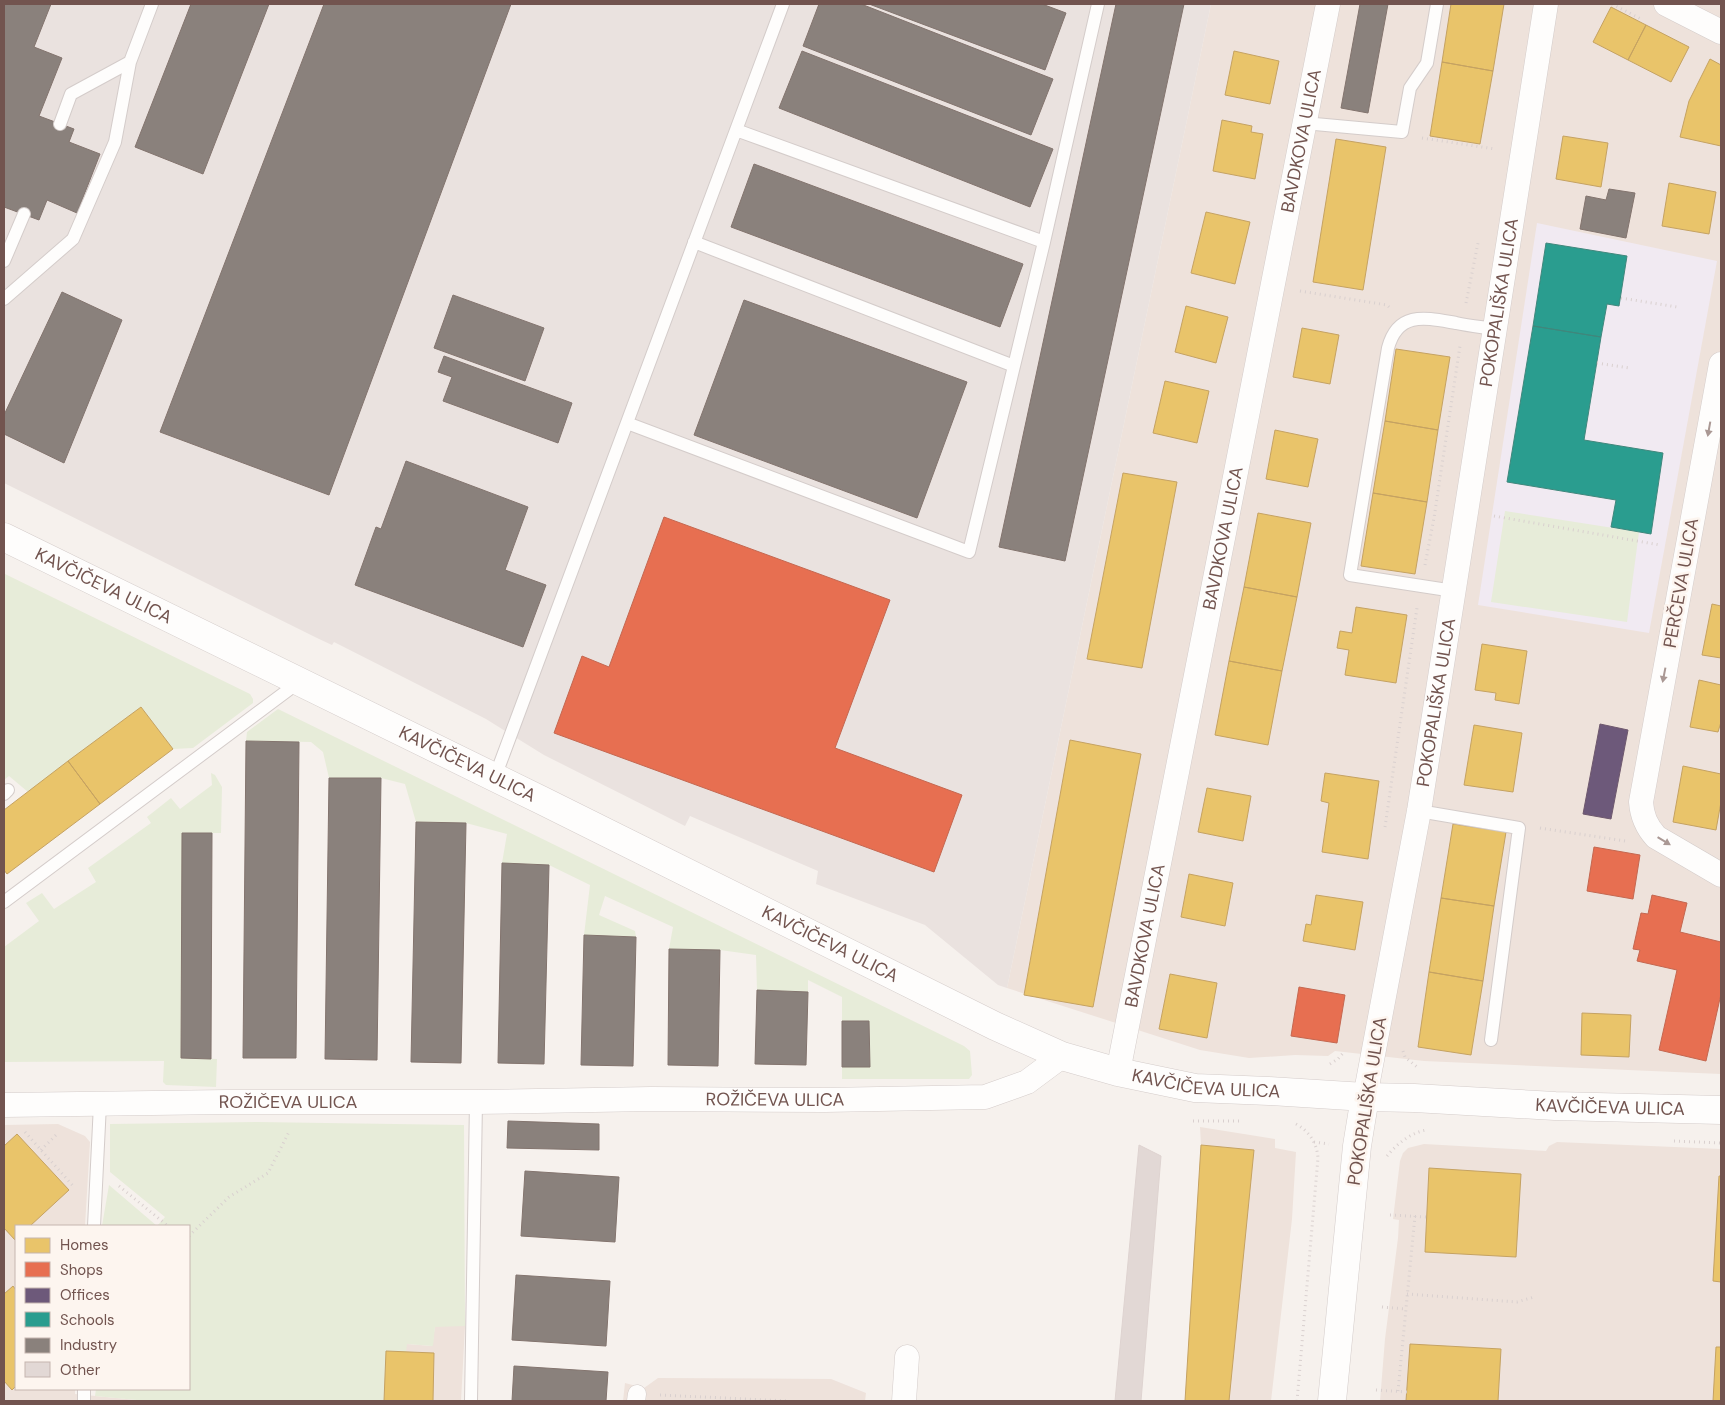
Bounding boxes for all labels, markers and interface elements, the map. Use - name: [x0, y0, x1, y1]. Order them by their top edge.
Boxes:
- street label: BAVDKOVA ULICA: [1275, 67, 1327, 215]
- street label: POKOPALIŠKA ULICA: [1474, 216, 1524, 388]
- one-way arrow: [1705, 421, 1713, 437]
- street label: BAVDKOVA ULICA: [1197, 464, 1249, 612]
- street label: PERČEVA ULICA: [1658, 516, 1704, 650]
- street label: KAVČIČEVA ULICA: [31, 542, 176, 630]
- street label: POKOPALIŠKA ULICA: [1411, 616, 1461, 788]
- one-way arrow: [1660, 667, 1668, 683]
- street label: KAVČIČEVA ULICA: [395, 720, 540, 808]
- one-way arrow: [1658, 837, 1671, 846]
- street label: BAVDKOVA ULICA: [1119, 862, 1171, 1009]
- street label: KAVČIČEVA ULICA: [758, 900, 903, 988]
- street label: POKOPALIŠKA ULICA: [1342, 1015, 1392, 1187]
- street label: KAVČIČEVA ULICA: [1130, 1063, 1281, 1104]
- street label: ROŽIČEVA ULICA: [705, 1087, 845, 1112]
- street label: ROŽIČEVA ULICA: [218, 1090, 357, 1114]
- street label: KAVČIČEVA ULICA: [1535, 1093, 1685, 1121]
- legend: [15, 1225, 190, 1390]
- text: Homes: [60, 1235, 109, 1255]
- text: Shops: [60, 1260, 103, 1280]
- text: Offices: [60, 1285, 110, 1305]
- text: Schools: [60, 1310, 115, 1330]
- text: Industry: [60, 1335, 118, 1355]
- text: Other: [60, 1360, 101, 1380]

